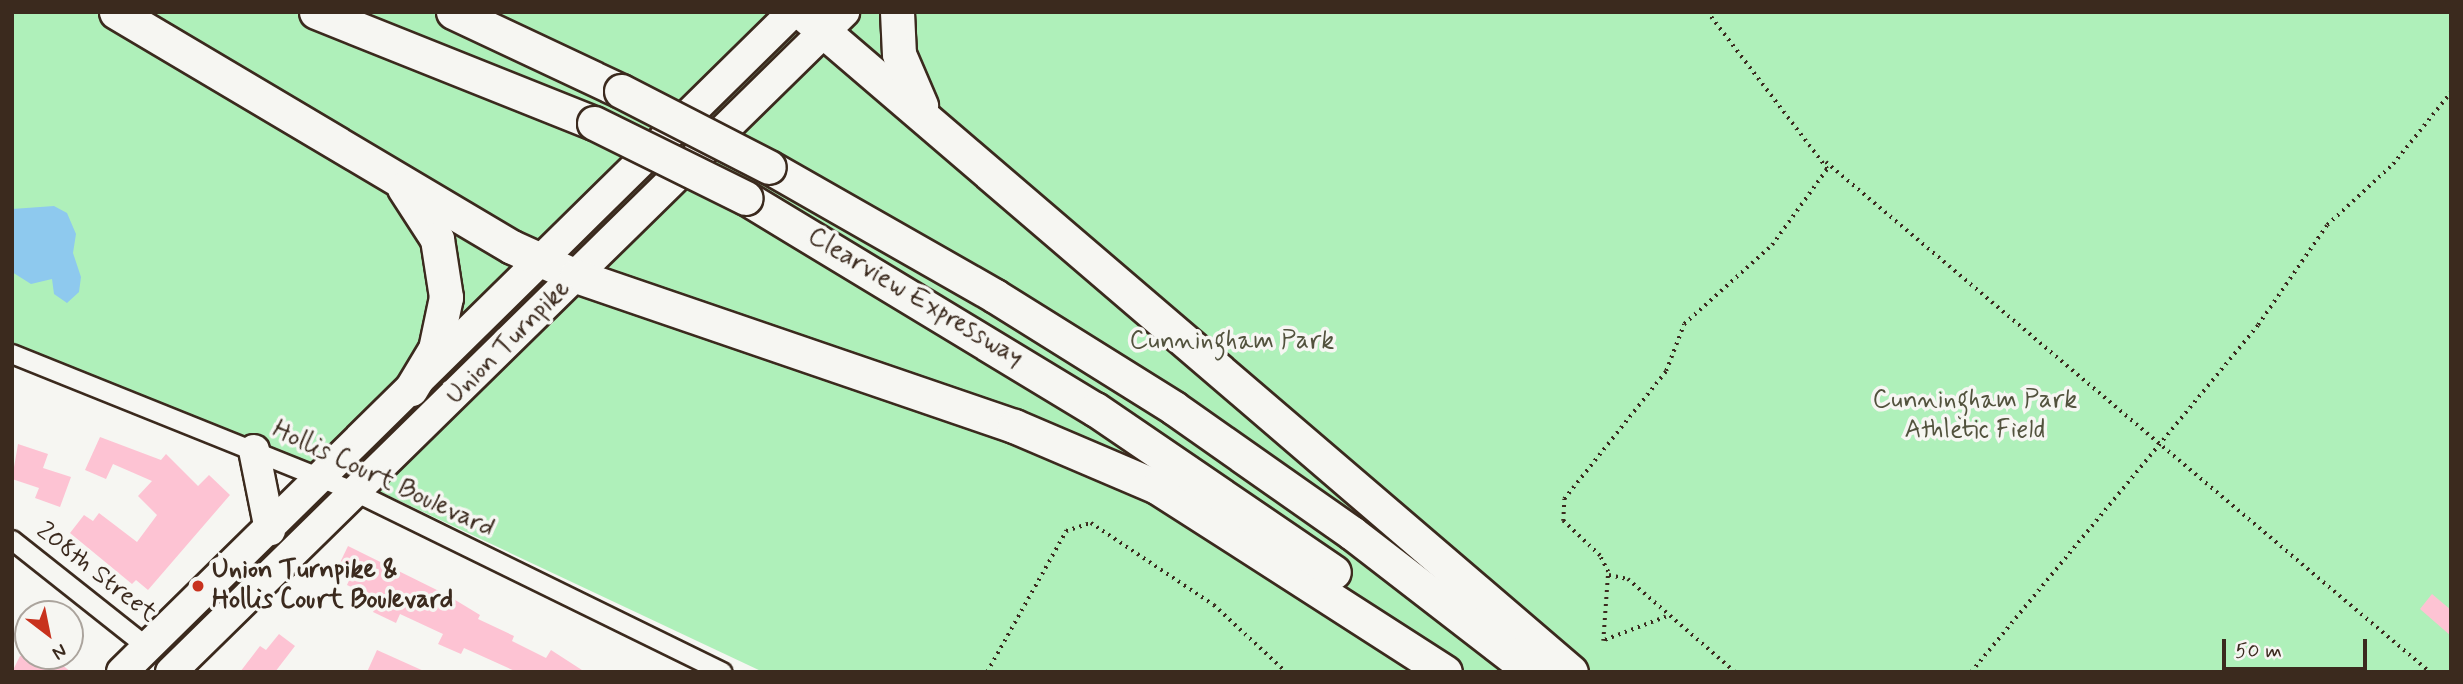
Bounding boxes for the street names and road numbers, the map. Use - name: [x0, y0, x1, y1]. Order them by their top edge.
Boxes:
- street label: Clearview Expressway: [798, 219, 1032, 377]
- street label: Union Turnpike: [440, 274, 578, 412]
- street label: Hollis Court Boulevard: [267, 415, 499, 545]
- street label: 208th Street: [29, 516, 163, 630]

